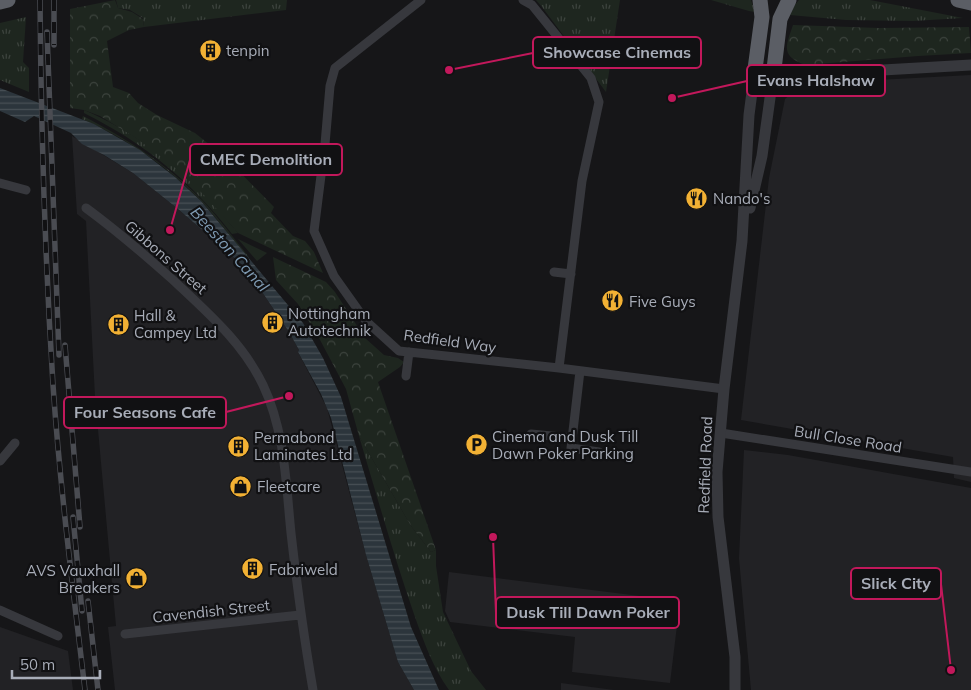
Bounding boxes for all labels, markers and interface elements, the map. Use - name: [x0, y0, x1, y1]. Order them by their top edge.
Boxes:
- callout: Showcase Cinemas: [533, 37, 701, 68]
- building icon: tenpin: [198, 38, 222, 62]
- place label: tenpin: [226, 41, 270, 60]
- text: Showcase Cinemas: [543, 42, 691, 62]
- callout: Evans Halshaw: [747, 65, 885, 96]
- text: Evans Halshaw: [757, 70, 875, 90]
- callout: CMEC Demolition: [190, 144, 342, 175]
- text: CMEC Demolition: [200, 149, 332, 169]
- restaurant icon: Nando's: [685, 186, 709, 210]
- place label: Nando's: [713, 189, 770, 208]
- water label: Beeston Canal: [187, 202, 273, 296]
- street label: Gibbons Street: [121, 216, 211, 298]
- restaurant icon: Five Guys: [601, 289, 625, 313]
- place label: Five Guys: [629, 292, 696, 311]
- place label: Nottingham Autotechnik: [288, 304, 371, 340]
- place label: Hall & Campey Ltd: [134, 306, 217, 342]
- building icon: Nottingham Autotechnik: [260, 310, 284, 334]
- building icon: Hall & Campey Ltd: [106, 312, 130, 336]
- street label: Redfield Way: [402, 325, 498, 357]
- callout: Four Seasons Cafe: [64, 397, 226, 428]
- text: Four Seasons Cafe: [74, 402, 216, 422]
- street label: Redfield Road: [694, 416, 716, 514]
- street label: Bull Close Road: [793, 421, 903, 457]
- place label: Cinema and Dusk Till Dawn Poker Parking: [492, 427, 638, 463]
- place label: Permabond Laminates Ltd: [254, 428, 352, 464]
- parking icon: Cinema and Dusk Till Dawn Poker Parking: [464, 433, 488, 457]
- building icon: Permabond Laminates Ltd: [226, 434, 250, 458]
- shop icon: Fleetcare: [229, 474, 253, 498]
- place label: Fleetcare: [257, 477, 320, 496]
- building icon: Fabriweld: [241, 557, 265, 581]
- place label: Fabriweld: [269, 560, 338, 579]
- place label: AVS Vauxhall Breakers: [26, 561, 120, 597]
- shop icon: AVS Vauxhall Breakers: [124, 567, 148, 591]
- callout: Slick City: [851, 568, 941, 599]
- text: Slick City: [861, 573, 931, 593]
- street label: Cavendish Street: [151, 595, 271, 627]
- callout: Dusk Till Dawn Poker: [496, 597, 679, 628]
- text: Dusk Till Dawn Poker: [506, 602, 670, 622]
- scale bar: [12, 648, 100, 680]
- text: 50 m: [20, 655, 55, 674]

